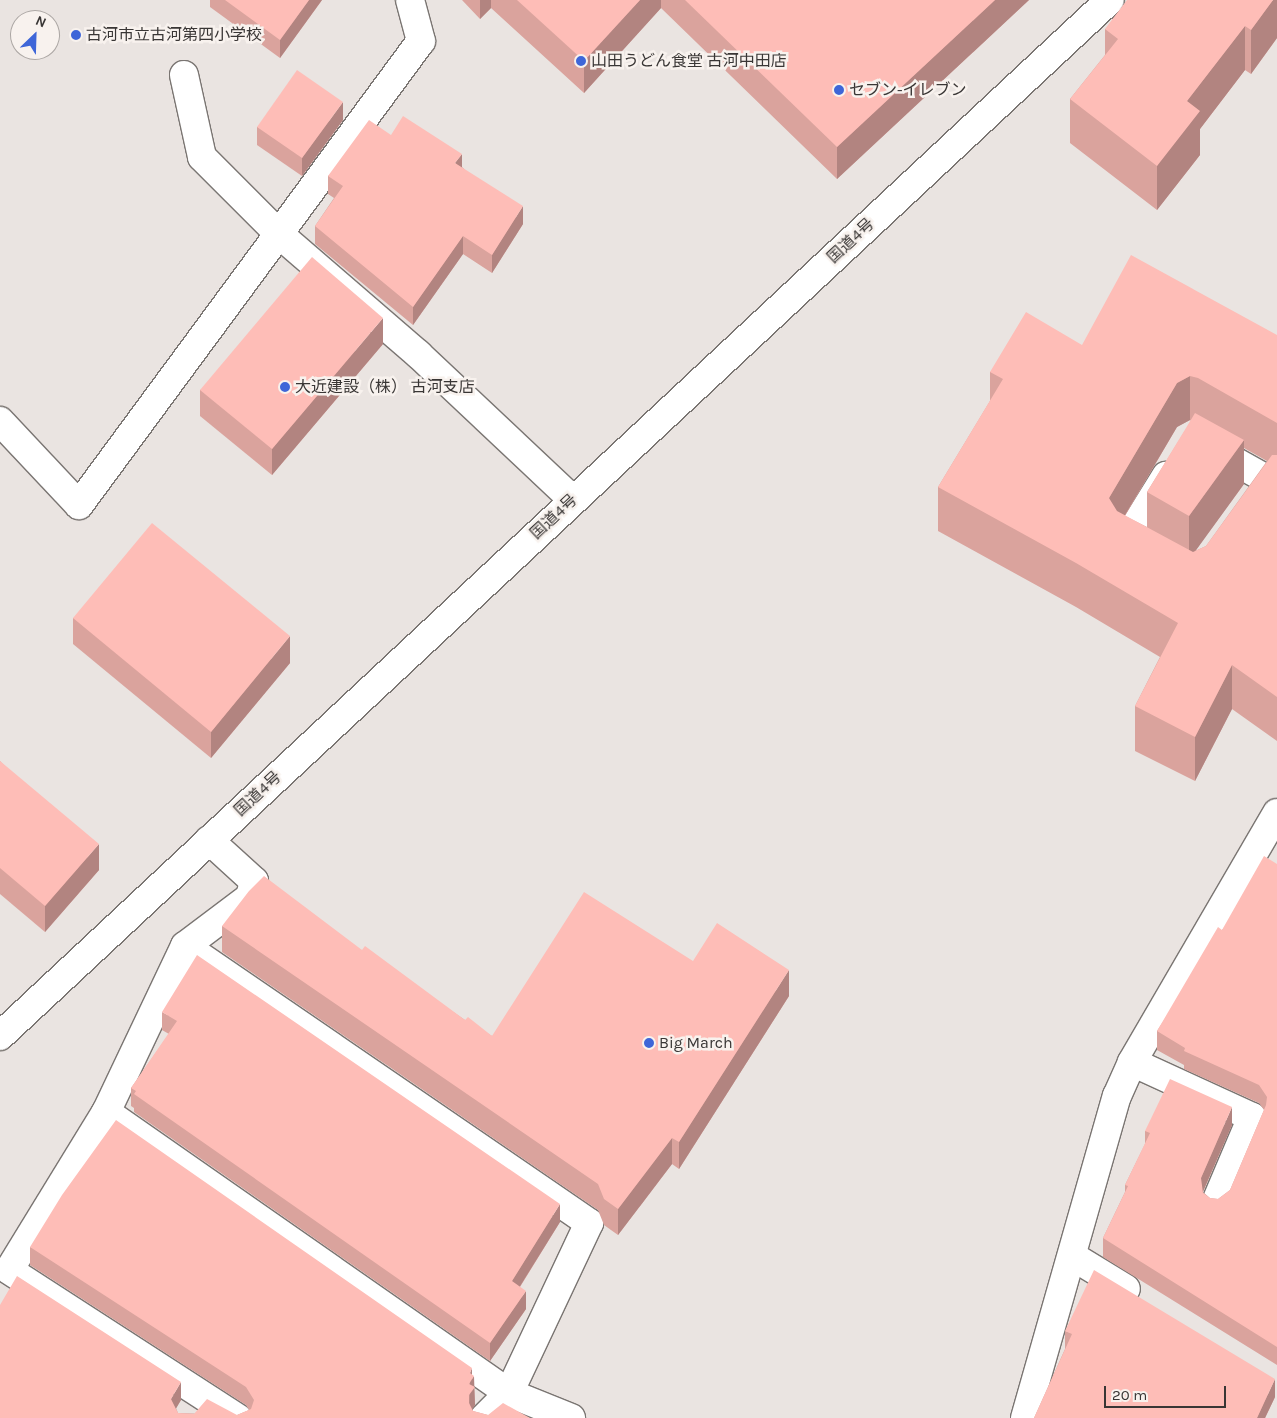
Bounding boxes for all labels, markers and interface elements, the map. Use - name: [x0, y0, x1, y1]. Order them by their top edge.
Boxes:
- north arrow: [10, 10, 60, 60]
- text: N: [33, 12, 49, 32]
- place label: 古河市立古河第四小学校: [86, 25, 262, 45]
- marker: 古河市立古河第四小学校: [70, 29, 82, 41]
- place label: 山田うどん食堂 古河中田店: [591, 51, 787, 71]
- marker: 山田うどん食堂 古河中田店: [575, 55, 587, 67]
- place label: セブン-イレブン: [849, 80, 967, 100]
- marker: セブン-イレブン: [833, 84, 845, 96]
- street label: 国道4号: [824, 215, 878, 267]
- place label: 大近建設（株） 古河支店: [295, 377, 475, 397]
- marker: 大近建設（株） 古河支店: [279, 381, 291, 393]
- street label: 国道4号: [527, 491, 581, 543]
- street label: 国道4号: [231, 768, 285, 820]
- place label: Big March: [659, 1033, 733, 1053]
- marker: Big March: [643, 1037, 655, 1049]
- scale bar: [1107, 1376, 1230, 1408]
- text: 20 m: [1112, 1386, 1147, 1404]

